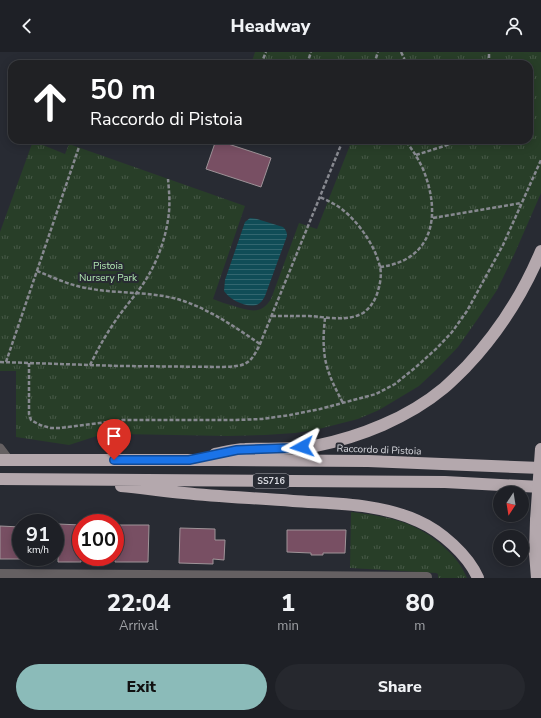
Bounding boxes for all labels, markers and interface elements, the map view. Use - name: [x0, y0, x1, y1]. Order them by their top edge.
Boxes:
- text: Headway: [231, 14, 310, 38]
- icon: back: [16, 15, 38, 37]
- icon: person: [503, 15, 525, 37]
- text: 50 m: [90, 71, 156, 109]
- icon: ahead: [24, 76, 76, 128]
- text: Raccordo di Pistoia: [90, 107, 243, 131]
- park label: Pistoia Nursery Park: [79, 259, 138, 285]
- pin: [97, 419, 131, 460]
- icon: arrive: [103, 425, 125, 447]
- position arrow: [281, 426, 323, 468]
- street label: Raccordo di Pistoia: [336, 442, 422, 458]
- road number: SS716: [253, 474, 289, 488]
- north arrow: [493, 486, 529, 522]
- map controls: [493, 486, 529, 566]
- speed limit sign: 100: [72, 514, 124, 566]
- text: 91: [26, 521, 50, 548]
- button: search: [493, 530, 529, 566]
- text: km/h: [27, 543, 49, 557]
- text: 22:04: [107, 587, 171, 619]
- text: 1: [281, 587, 295, 619]
- text: 80: [405, 587, 434, 619]
- text: Arrival: [119, 617, 158, 635]
- text: min: [277, 617, 299, 635]
- text: m: [414, 617, 425, 635]
- button: Exit: [16, 664, 267, 710]
- button: Share: [275, 664, 525, 710]

